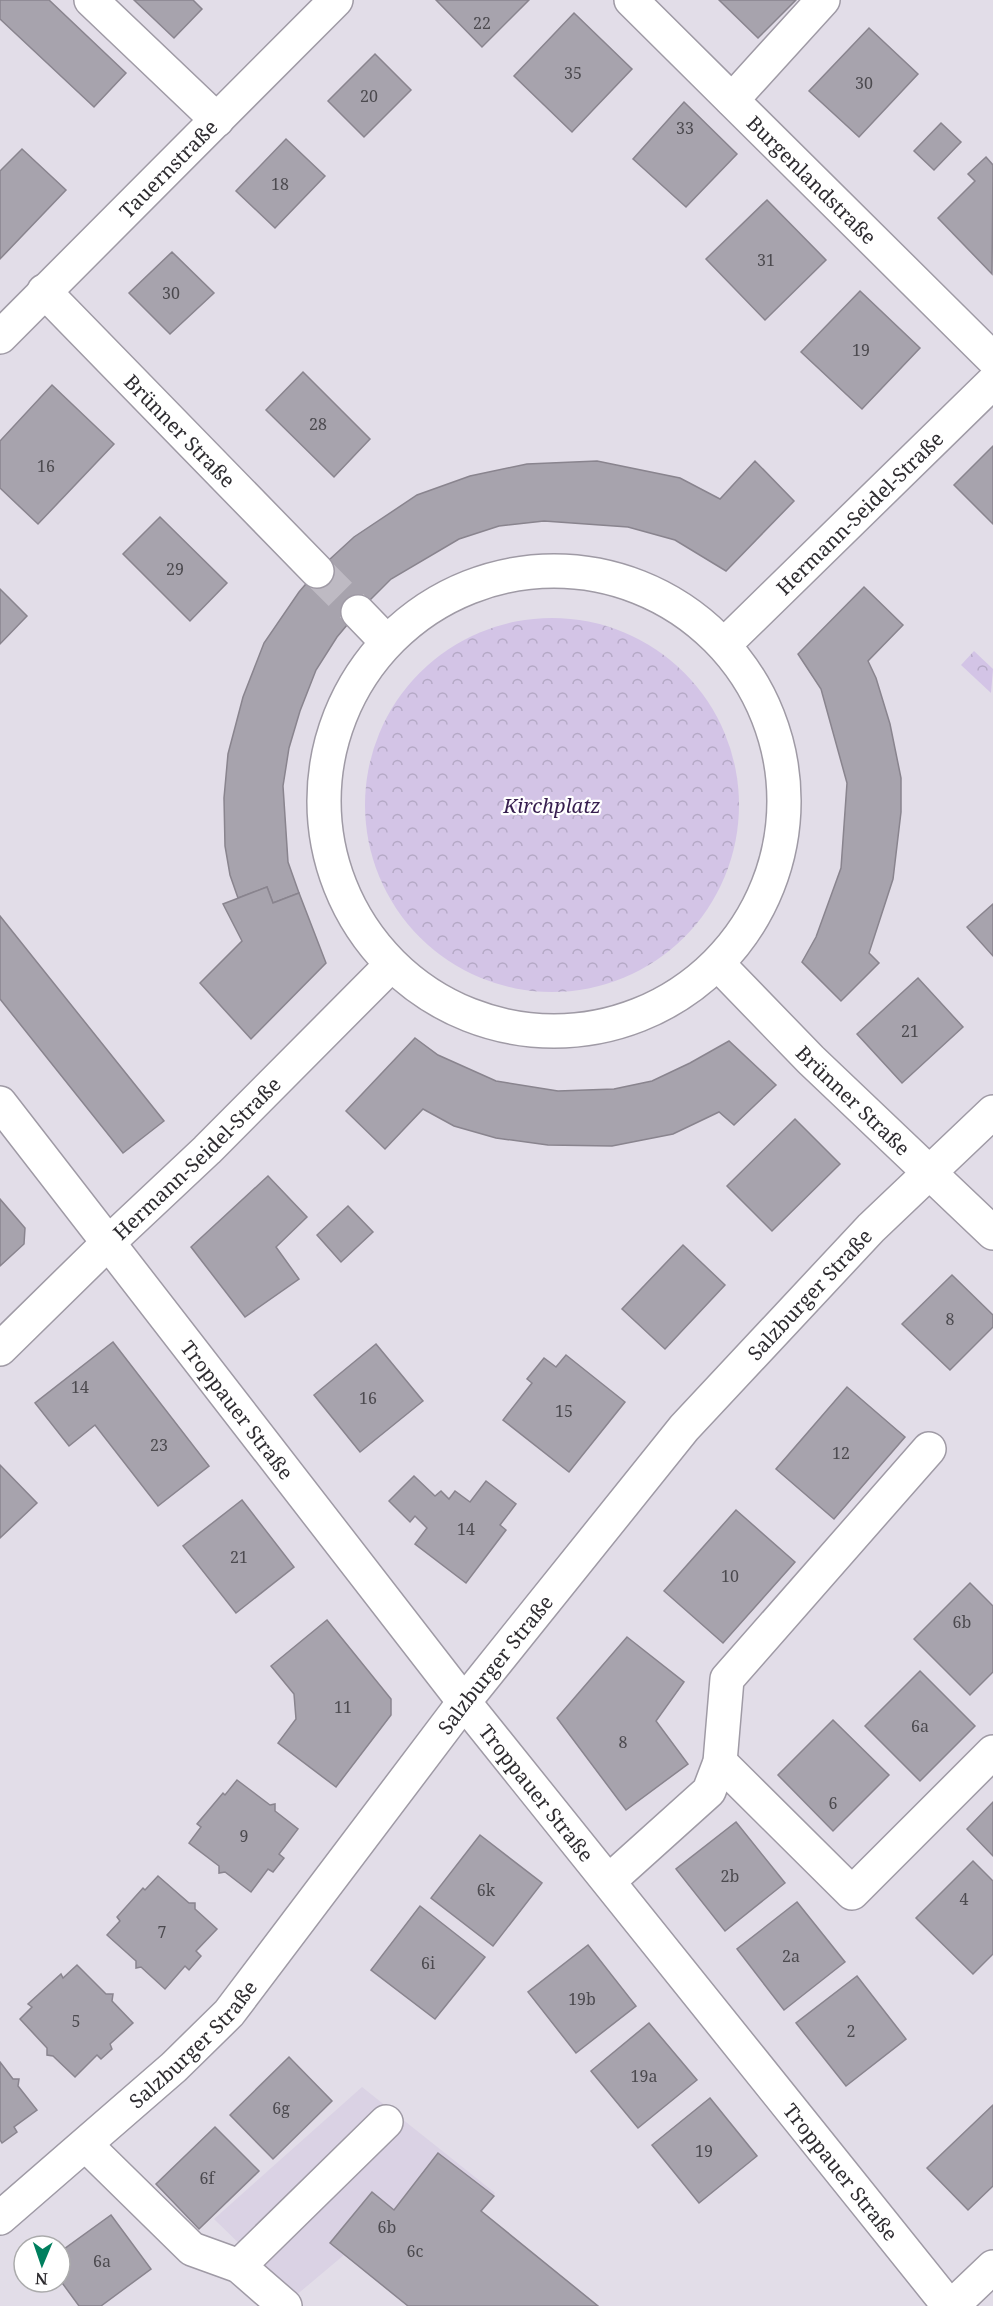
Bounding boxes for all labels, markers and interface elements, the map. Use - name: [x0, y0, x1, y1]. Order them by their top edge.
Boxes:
- house number: 22: [473, 12, 491, 34]
- house number: 35: [564, 62, 582, 84]
- house number: 30: [855, 72, 873, 94]
- house number: 20: [360, 85, 378, 107]
- street label: Burgenlandstraße: [741, 109, 883, 250]
- street label: Tauernstraße: [113, 113, 223, 224]
- house number: 33: [676, 117, 694, 139]
- house number: 18: [271, 173, 289, 195]
- house number: 31: [757, 249, 775, 271]
- house number: 30: [162, 282, 180, 304]
- house number: 19: [852, 339, 870, 361]
- street label: Brünner Straße: [119, 368, 242, 493]
- house number: 28: [309, 413, 327, 435]
- street label: Hermann-Seidel-Straße: [770, 425, 949, 600]
- house number: 16: [37, 455, 55, 477]
- house number: 29: [166, 558, 184, 580]
- park label: Kirchplatz: [502, 792, 601, 819]
- house number: 21: [901, 1020, 919, 1042]
- street label: Brünner Straße: [790, 1039, 916, 1161]
- street label: Hermann-Seidel-Straße: [107, 1071, 286, 1245]
- street label: Salzburger Straße: [741, 1222, 877, 1366]
- house number: 8: [946, 1308, 955, 1330]
- street label: Troppauer Straße: [175, 1335, 300, 1485]
- house number: 14: [71, 1376, 89, 1398]
- house number: 16: [359, 1387, 377, 1409]
- house number: 15: [555, 1400, 573, 1422]
- house number: 23: [150, 1434, 168, 1456]
- house number: 12: [832, 1442, 850, 1464]
- house number: 14: [457, 1518, 475, 1540]
- house number: 21: [230, 1546, 248, 1568]
- house number: 10: [721, 1565, 739, 1587]
- street label: Salzburger Straße: [431, 1589, 559, 1739]
- house number: 6b: [953, 1611, 971, 1633]
- house number: 11: [334, 1696, 352, 1718]
- house number: 6a: [911, 1715, 929, 1737]
- street label: Troppauer Straße: [473, 1718, 600, 1867]
- house number: 8: [619, 1731, 628, 1753]
- house number: 6: [829, 1792, 838, 1814]
- house number: 9: [240, 1825, 248, 1847]
- house number: 2b: [721, 1865, 739, 1887]
- house number: 6k: [477, 1879, 496, 1901]
- house number: 4: [960, 1888, 969, 1910]
- house number: 7: [158, 1921, 167, 1943]
- house number: 2a: [782, 1945, 800, 1967]
- house number: 6i: [421, 1952, 435, 1974]
- street label: Salzburger Straße: [123, 1975, 263, 2114]
- house number: 19b: [568, 1988, 596, 2010]
- house number: 5: [72, 2010, 80, 2032]
- house number: 2: [847, 2020, 855, 2042]
- house number: 19a: [631, 2065, 657, 2087]
- house number: 6g: [272, 2097, 290, 2119]
- street label: Troppauer Straße: [778, 2097, 905, 2246]
- house number: 19: [695, 2140, 713, 2162]
- house number: 6f: [200, 2167, 217, 2189]
- house number: 6b: [378, 2216, 396, 2238]
- north arrow: [12, 2234, 72, 2294]
- house number: 6c: [407, 2240, 424, 2262]
- house number: 6a: [93, 2250, 111, 2272]
- text: N: [34, 2268, 48, 2290]

